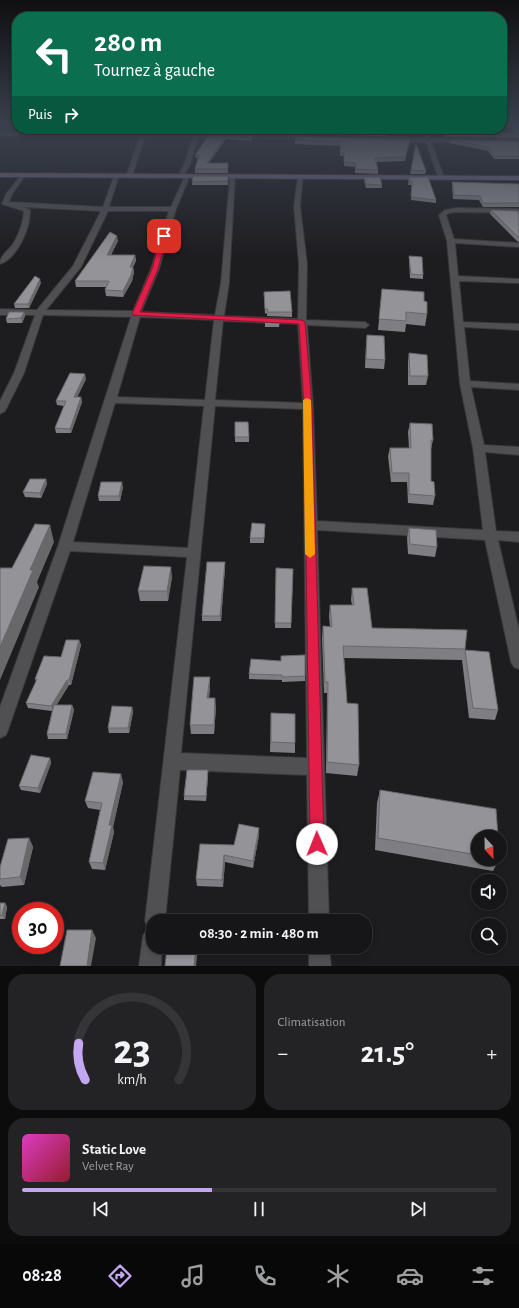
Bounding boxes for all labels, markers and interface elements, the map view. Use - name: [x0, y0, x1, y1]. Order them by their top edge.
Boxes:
- icon: left: [28, 28, 80, 80]
- text: 280 m: [94, 29, 162, 57]
- text: Tournez à gauche: [94, 62, 215, 80]
- icon: right: [60, 104, 82, 126]
- text: Puis: [28, 107, 52, 122]
- pin: [147, 219, 181, 253]
- icon: arrive: [153, 225, 175, 247]
- position arrow: [296, 823, 338, 865]
- north arrow: [471, 830, 507, 866]
- map controls: [471, 830, 507, 954]
- button: sound: [471, 874, 507, 910]
- speed limit sign: 30: [12, 902, 64, 954]
- button: search: [471, 918, 507, 954]
- text: 08:30 · 2 min · 480 m: [199, 926, 319, 941]
- text: Climatisation: [278, 1016, 345, 1029]
- text: 23: [113, 1030, 151, 1071]
- text: 21.5°: [360, 1038, 414, 1068]
- text: −: [278, 1042, 288, 1064]
- text: +: [486, 1042, 497, 1064]
- text: km/h: [117, 1073, 146, 1087]
- text: Static Love: [82, 1142, 146, 1157]
- text: Velvet Ray: [82, 1160, 134, 1173]
- icon: previous: [90, 1198, 112, 1220]
- icon: pause: [248, 1198, 270, 1220]
- icon: next: [407, 1198, 429, 1220]
- icon: directions: [106, 1262, 134, 1290]
- icon: music: [179, 1262, 207, 1290]
- icon: phone: [251, 1262, 279, 1290]
- icon: climate: [324, 1262, 352, 1290]
- icon: car: [396, 1262, 424, 1290]
- icon: filters: [469, 1262, 497, 1290]
- text: 08:28: [22, 1267, 62, 1285]

